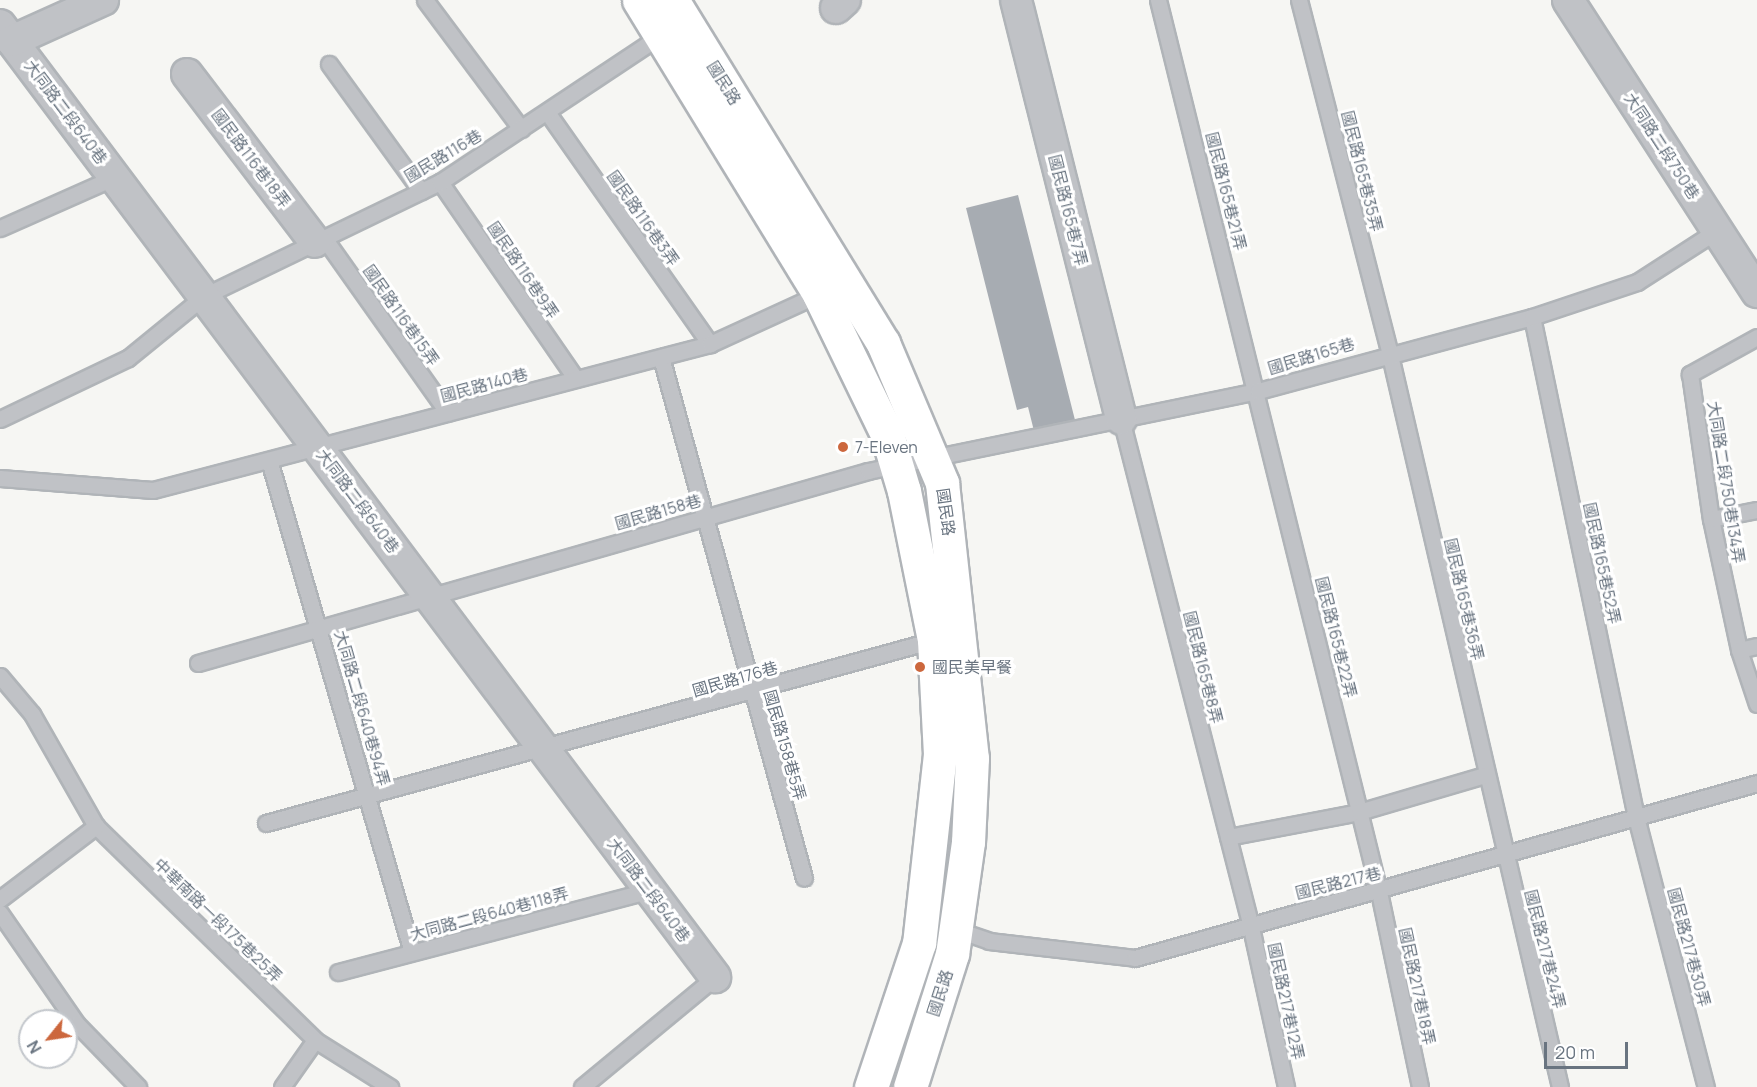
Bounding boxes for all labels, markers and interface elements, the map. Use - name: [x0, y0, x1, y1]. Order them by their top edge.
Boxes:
- street label: 大同路二段640巷: [21, 56, 111, 168]
- street label: 國民路: [703, 58, 745, 108]
- street label: 大同路二段750巷: [1620, 89, 1704, 203]
- street label: 國民路116巷18弄: [208, 105, 294, 211]
- street label: 國民路165巷35弄: [1338, 109, 1386, 233]
- street label: 國民路116巷: [401, 126, 485, 186]
- street label: 國民路165巷21弄: [1202, 130, 1250, 252]
- street label: 國民路165巷7弄: [1045, 153, 1091, 267]
- street label: 國民路116巷3弄: [603, 167, 683, 269]
- street label: 國民路116巷9弄: [484, 218, 562, 322]
- street label: 國民路116巷15弄: [359, 261, 443, 369]
- street label: 國民路165巷: [1265, 334, 1357, 378]
- street label: 國民路140巷: [438, 364, 530, 406]
- street label: 大同路二段750巷134弄: [1704, 400, 1748, 564]
- place label: 7-Eleven: [855, 437, 918, 457]
- marker: 7-Eleven: [836, 440, 850, 454]
- street label: 大同路二段640巷: [313, 445, 403, 557]
- street label: 國民路: [933, 487, 959, 537]
- street label: 國民路158巷: [613, 491, 703, 533]
- street label: 國民路165巷52弄: [1580, 501, 1624, 625]
- street label: 國民路165巷36弄: [1441, 536, 1487, 662]
- street label: 國民路165巷22弄: [1312, 575, 1360, 699]
- street label: 國民路165巷8弄: [1180, 609, 1226, 725]
- street label: 大同路二段640巷94弄: [331, 628, 393, 788]
- place label: 國民美早餐: [932, 657, 1012, 677]
- street label: 國民路176巷: [690, 658, 780, 700]
- marker: 國民美早餐: [913, 660, 927, 674]
- street label: 國民路158巷5弄: [760, 688, 810, 802]
- street label: 大同路二段640巷: [604, 834, 694, 946]
- street label: 中華南路一段175巷25弄: [150, 854, 286, 986]
- street label: 國民路217巷: [1293, 863, 1383, 903]
- street label: 大同路二段640巷118弄: [408, 884, 570, 944]
- street label: 國民路217巷30弄: [1664, 886, 1714, 1008]
- street label: 國民路217巷24弄: [1521, 888, 1569, 1010]
- street label: 國民路217巷18弄: [1395, 926, 1439, 1046]
- street label: 國民路217巷12弄: [1264, 941, 1308, 1061]
- street label: 國民路: [923, 967, 957, 1019]
- north arrow: [18, 1009, 78, 1069]
- scale bar: [1547, 1030, 1631, 1068]
- text: N: [22, 1037, 47, 1057]
- text: 20 m: [1555, 1040, 1595, 1064]

